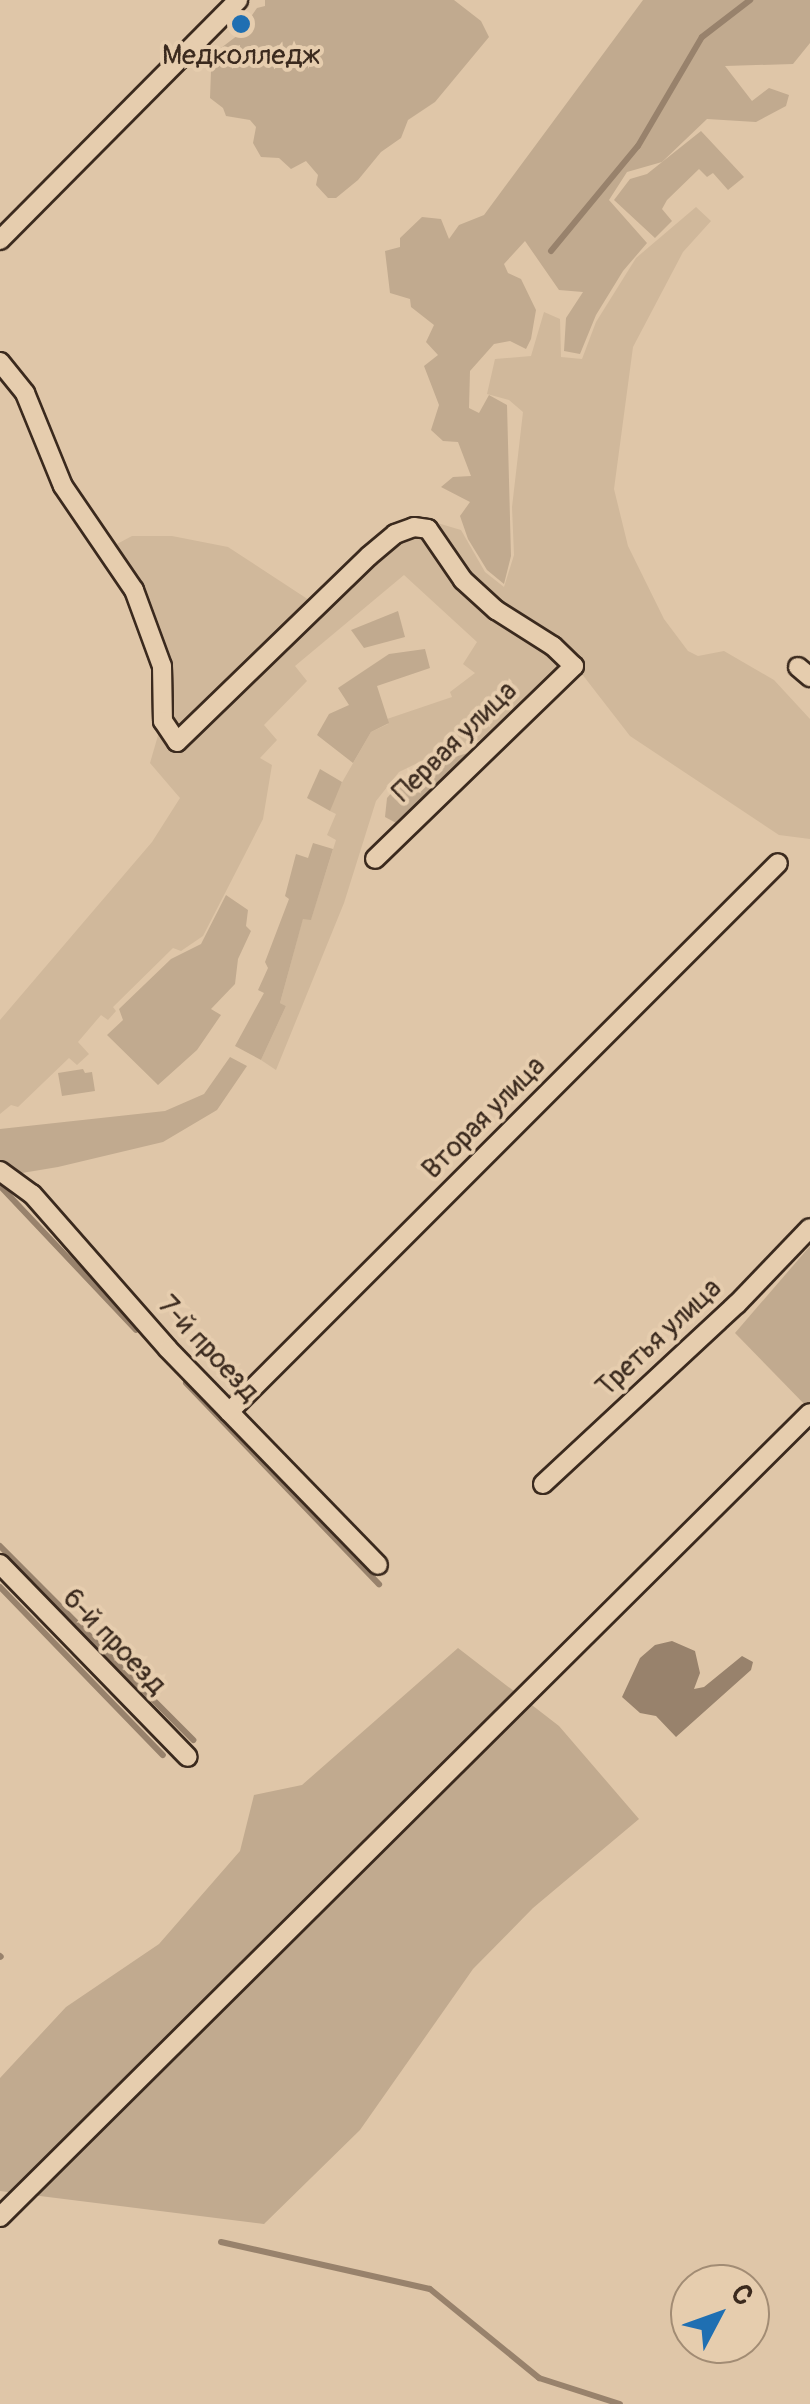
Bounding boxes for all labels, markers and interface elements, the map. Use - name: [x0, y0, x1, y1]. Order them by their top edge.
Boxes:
- marker: Медколледж: [230, 13, 252, 35]
- place label: Медколледж: [162, 39, 320, 73]
- street label: Первая улица: [386, 674, 524, 810]
- street label: Вторая улица: [416, 1050, 552, 1186]
- street label: Третья улица: [590, 1272, 728, 1404]
- street label: 7-й проезд: [150, 1289, 266, 1409]
- street label: 6-й проезд: [55, 1582, 173, 1702]
- north arrow: [670, 2264, 770, 2364]
- text: С: [723, 2277, 760, 2313]

